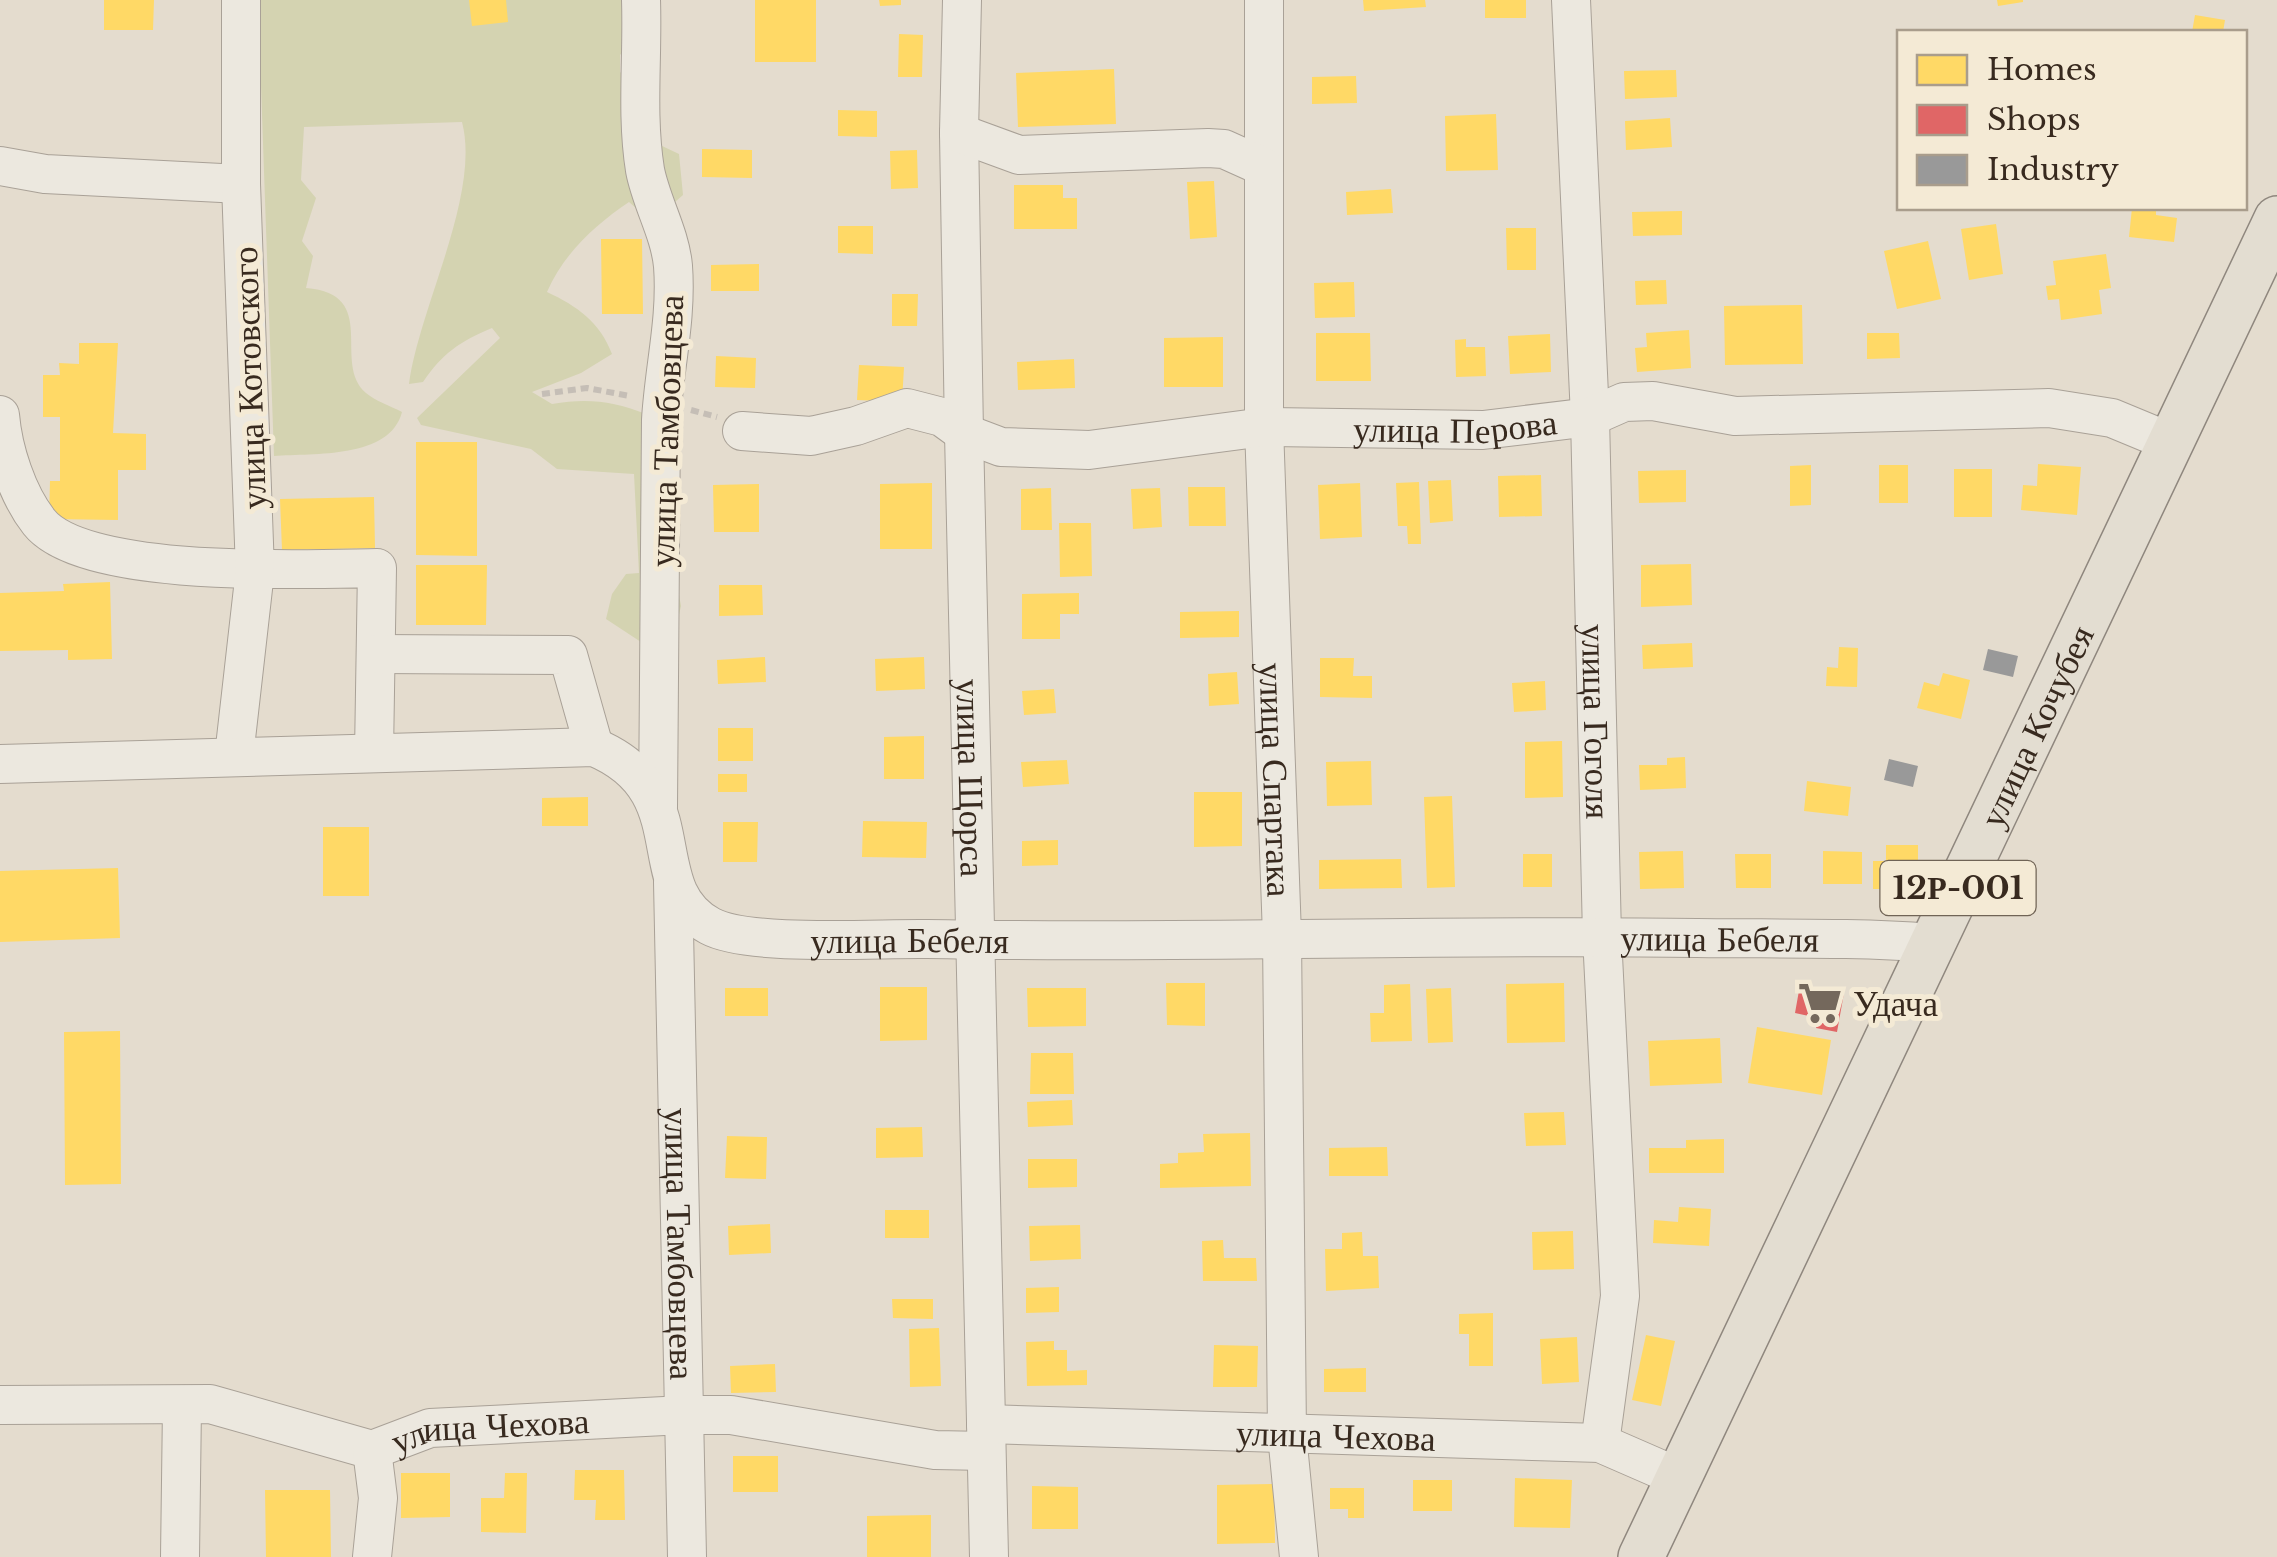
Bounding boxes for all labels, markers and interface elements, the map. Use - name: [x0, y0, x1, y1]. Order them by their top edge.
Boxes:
- legend: [1897, 30, 2247, 210]
- text: Homes: [1987, 51, 2097, 88]
- text: Shops: [1987, 101, 2081, 138]
- text: Industry: [1987, 151, 2119, 188]
- street label: улица Котовского: [223, 246, 275, 510]
- street label: улица Тамбовцева: [640, 294, 692, 568]
- street label: улица Перова: [1353, 400, 1560, 452]
- street label: улица Кочубея: [1970, 618, 2102, 834]
- street label: улица Гоголя: [1573, 623, 1621, 820]
- street label: улица Спартака: [1251, 662, 1302, 898]
- street label: улица Щорса: [948, 678, 995, 878]
- road number: 12Р-001: [1880, 861, 2036, 915]
- street label: улица Бебеля: [1620, 916, 1819, 960]
- street label: улица Бебеля: [810, 917, 1009, 962]
- supermarket icon: Удача: [1796, 979, 1844, 1027]
- place label: Удача: [1853, 982, 1938, 1025]
- street label: улица Тамбовцева: [656, 1107, 705, 1381]
- street label: улица Чехова: [385, 1398, 591, 1462]
- street label: улица Чехова: [1235, 1410, 1437, 1459]

